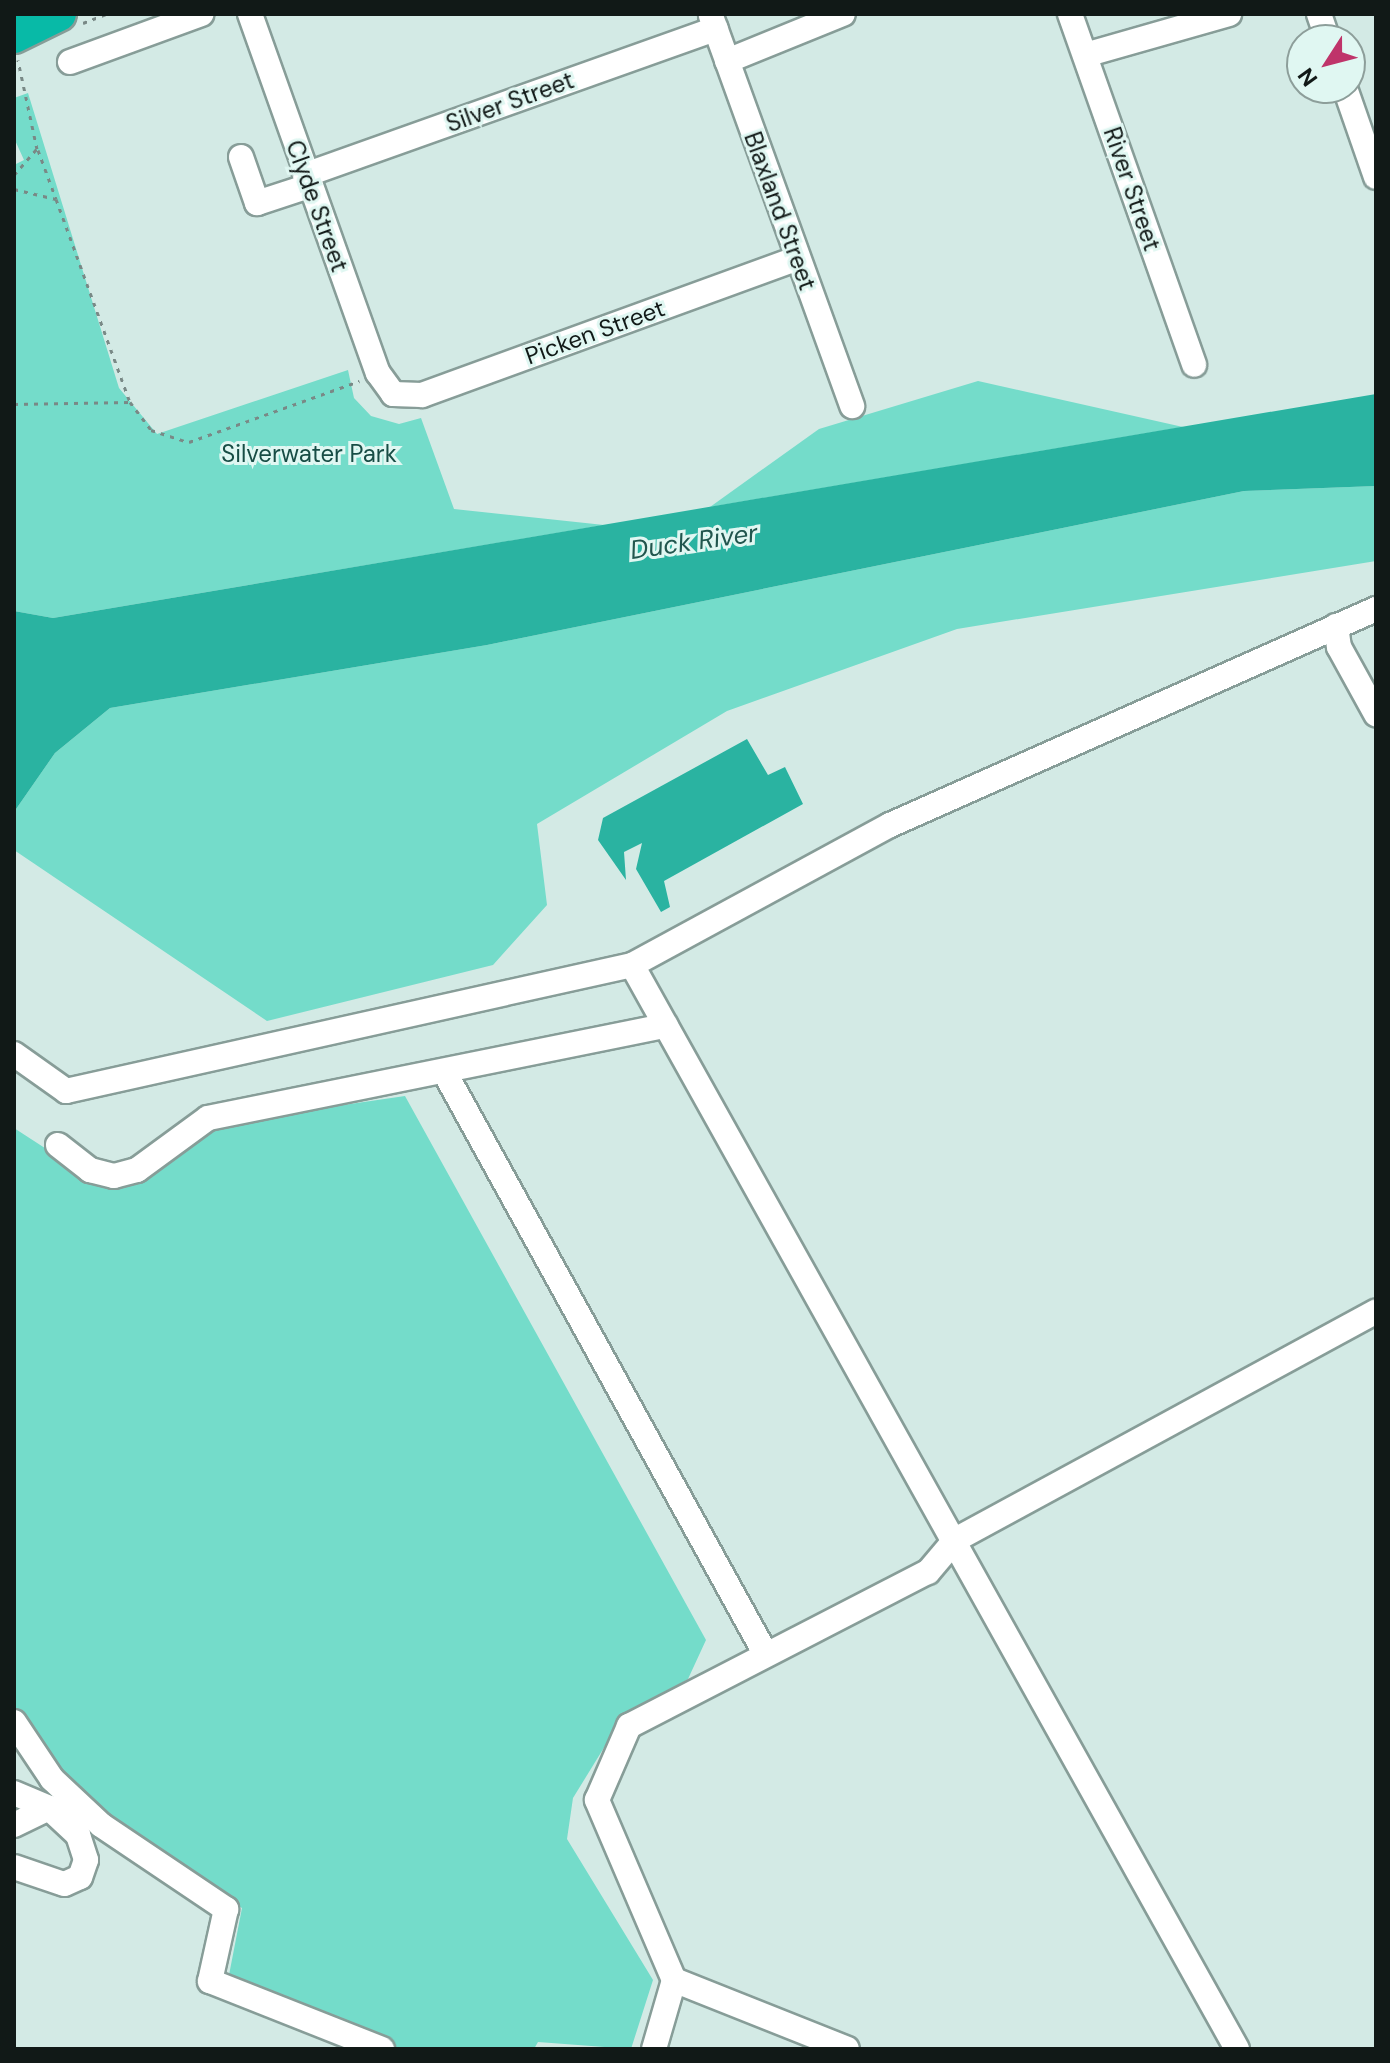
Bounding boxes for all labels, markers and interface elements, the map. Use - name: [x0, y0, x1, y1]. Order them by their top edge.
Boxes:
- north arrow: [1286, 24, 1366, 104]
- text: N: [1291, 62, 1324, 92]
- street label: Silver Street: [442, 66, 578, 138]
- street label: River Street: [1097, 123, 1167, 255]
- street label: Blaxland Street: [738, 128, 822, 294]
- street label: Clyde Street: [280, 136, 354, 276]
- street label: Picken Street: [521, 293, 669, 371]
- park label: Silverwater Park: [221, 440, 397, 468]
- water label: Duck River: [628, 518, 760, 566]

